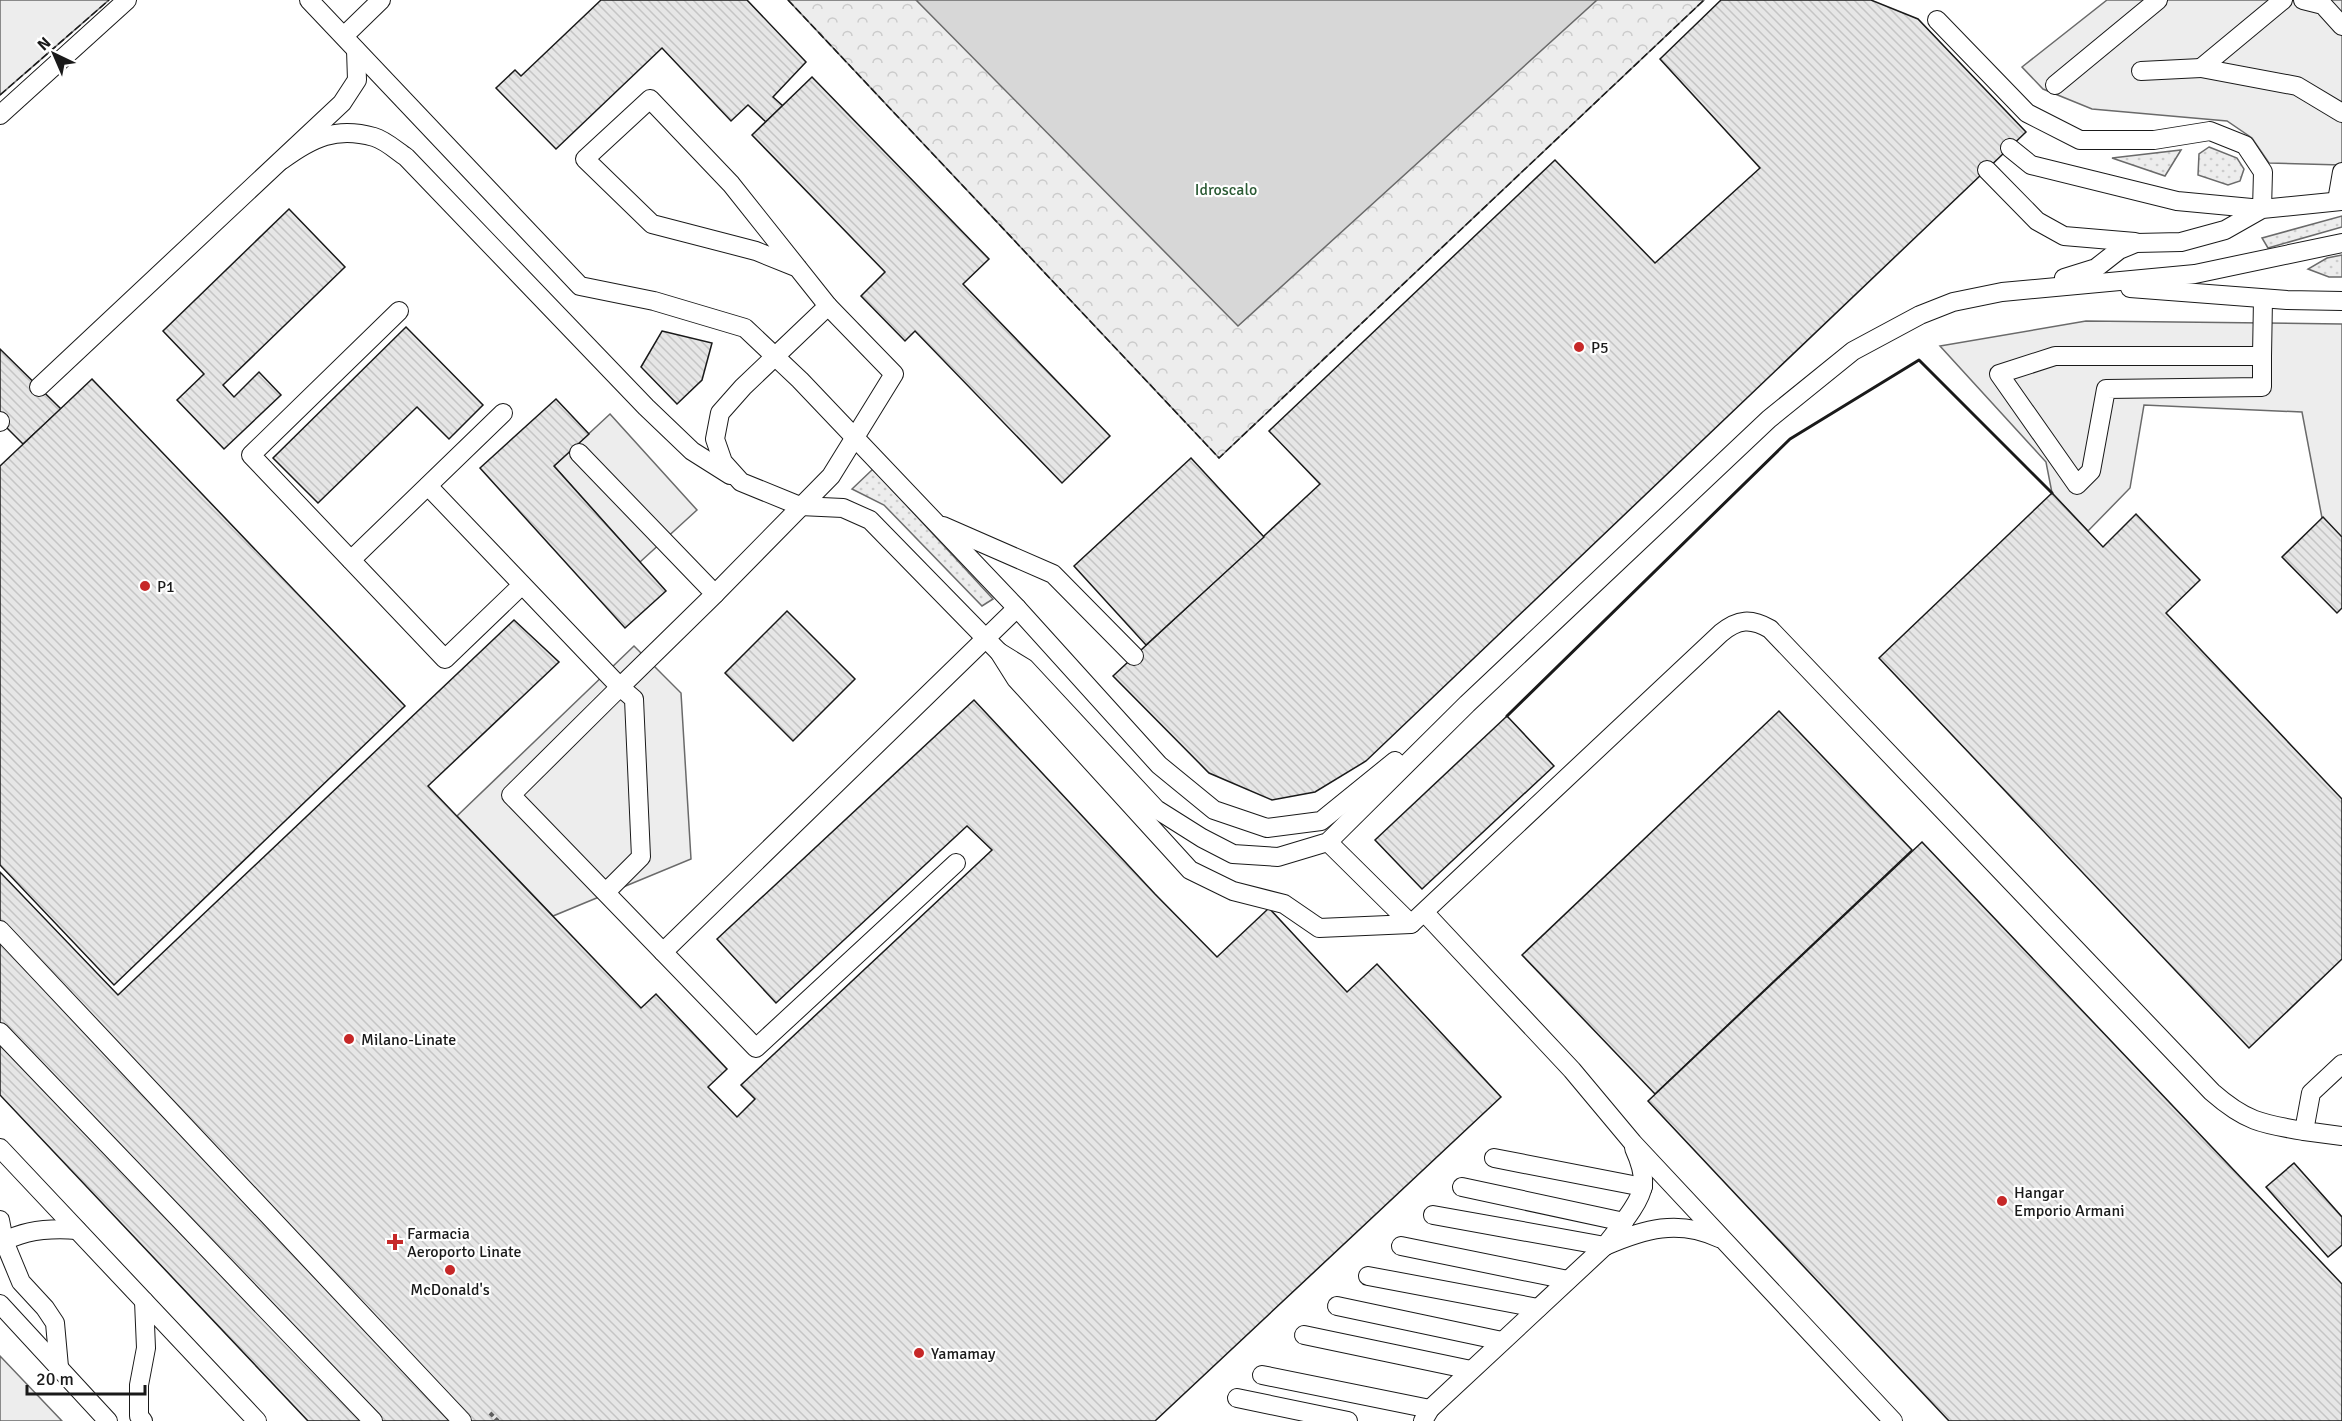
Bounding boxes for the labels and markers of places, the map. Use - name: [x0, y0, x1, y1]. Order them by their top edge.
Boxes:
- place label: P5: [1591, 338, 1609, 358]
- marker: P5: [1572, 340, 1586, 354]
- place label: P1: [157, 577, 175, 597]
- marker: P1: [138, 579, 152, 593]
- place label: Milano-Linate: [361, 1030, 456, 1050]
- marker: Milano-Linate: [342, 1032, 356, 1046]
- place label: Hangar Emporio Armani: [2014, 1183, 2125, 1221]
- marker: Hangar Emporio Armani: [1995, 1194, 2009, 1208]
- place label: Farmacia Aeroporto Linate: [407, 1224, 521, 1262]
- marker: Farmacia Aeroporto Linate: [388, 1235, 402, 1249]
- marker: McDonald's: [443, 1263, 457, 1277]
- place label: McDonald's: [410, 1280, 490, 1300]
- place label: Yamamay: [931, 1344, 996, 1364]
- marker: Yamamay: [912, 1346, 926, 1360]

